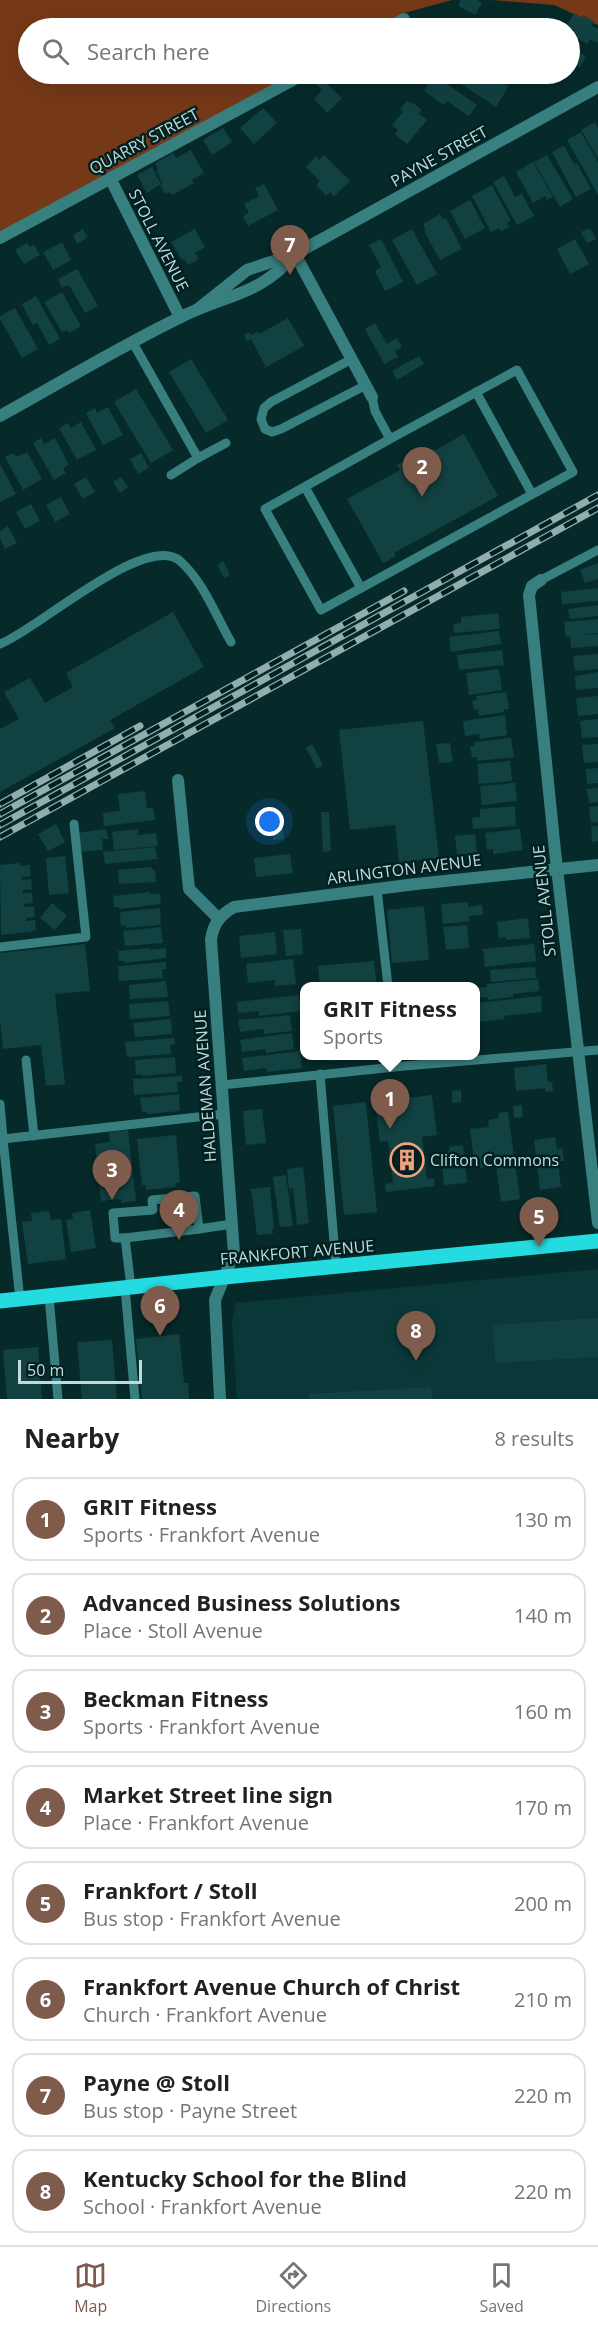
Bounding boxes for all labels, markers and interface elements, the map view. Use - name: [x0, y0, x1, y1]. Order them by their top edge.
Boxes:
- search box: [18, 18, 580, 84]
- icon: search: [39, 35, 72, 68]
- text: Search here: [87, 36, 210, 66]
- street label: QUARRY STREET: [85, 103, 203, 179]
- street label: PAYNE STREET: [387, 120, 492, 192]
- street label: STOLL AVENUE: [124, 185, 194, 295]
- pin: 7: [270, 226, 310, 275]
- pin: 2: [402, 448, 442, 497]
- your location: [255, 807, 284, 836]
- street label: STOLL AVENUE: [527, 844, 561, 958]
- street label: ARLINGTON AVENUE: [326, 849, 482, 889]
- popup: [300, 982, 480, 1060]
- text: GRIT Fitness: [323, 993, 457, 1023]
- street label: HALDEMAN AVENUE: [189, 1009, 221, 1163]
- text: Sports: [323, 1023, 383, 1050]
- pin: 1: [370, 1080, 410, 1129]
- building icon: Clifton Commons: [389, 1142, 425, 1178]
- place label: Clifton Commons: [430, 1149, 559, 1171]
- pin: 3: [92, 1150, 132, 1200]
- pin: 4: [160, 1190, 198, 1240]
- pin: 5: [520, 1198, 558, 1247]
- street label: FRANKFORT AVENUE: [219, 1234, 375, 1270]
- pin: 6: [140, 1286, 180, 1336]
- pin: 8: [396, 1312, 436, 1361]
- scale bar: [18, 1357, 142, 1384]
- text: 50 m: [27, 1359, 64, 1381]
- text: Nearby: [24, 1420, 119, 1456]
- text: 8 results: [494, 1425, 574, 1452]
- text: GRIT Fitness: [83, 1491, 217, 1521]
- text: 1: [40, 1506, 51, 1533]
- text: 130 m: [514, 1506, 572, 1533]
- text: Sports · Frankfort Avenue: [83, 1521, 320, 1548]
- text: Advanced Business Solutions: [83, 1587, 400, 1617]
- text: 2: [40, 1602, 51, 1629]
- text: 140 m: [514, 1602, 572, 1629]
- text: Place · Stoll Avenue: [83, 1617, 263, 1644]
- text: Beckman Fitness: [83, 1683, 268, 1713]
- text: 3: [40, 1698, 51, 1725]
- text: 160 m: [514, 1698, 572, 1725]
- text: Sports · Frankfort Avenue: [83, 1713, 320, 1740]
- text: Market Street line sign: [83, 1779, 333, 1809]
- text: 4: [40, 1794, 51, 1821]
- text: 170 m: [514, 1794, 572, 1821]
- text: Place · Frankfort Avenue: [83, 1809, 309, 1836]
- text: Frankfort / Stoll: [83, 1875, 257, 1905]
- text: 5: [40, 1890, 51, 1917]
- text: 200 m: [514, 1890, 572, 1917]
- text: Bus stop · Frankfort Avenue: [83, 1905, 341, 1932]
- text: Frankfort Avenue Church of Christ: [83, 1971, 460, 2001]
- text: 6: [40, 1986, 51, 2013]
- text: 210 m: [514, 1986, 572, 2013]
- text: Church · Frankfort Avenue: [83, 2001, 327, 2028]
- text: Payne @ Stoll: [83, 2067, 230, 2097]
- text: 7: [40, 2082, 51, 2109]
- text: 220 m: [514, 2082, 572, 2109]
- text: Bus stop · Payne Street: [83, 2097, 297, 2124]
- text: Kentucky School for the Blind: [83, 2163, 407, 2193]
- text: 8: [40, 2178, 51, 2205]
- text: 220 m: [514, 2178, 572, 2205]
- text: School · Frankfort Avenue: [83, 2193, 322, 2220]
- tab: Map: [74, 2259, 107, 2317]
- tab: Directions: [256, 2259, 331, 2317]
- tab: Saved: [479, 2259, 524, 2317]

